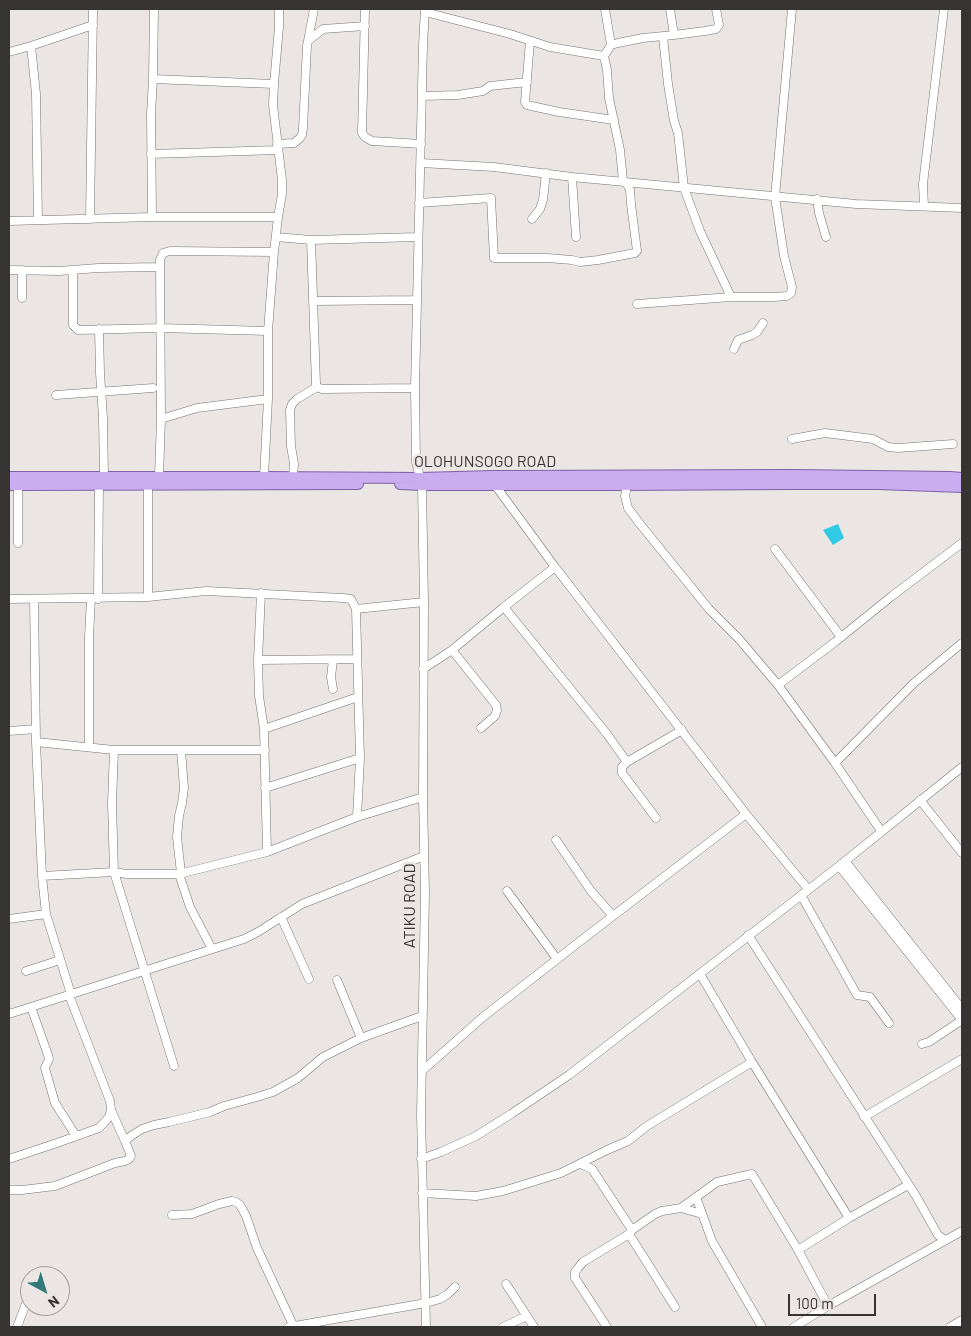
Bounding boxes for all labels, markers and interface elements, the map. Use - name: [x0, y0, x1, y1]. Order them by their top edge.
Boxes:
- street label: OLOHUNSOGO ROAD: [414, 452, 556, 472]
- street label: ATIKU ROAD: [400, 864, 420, 948]
- north arrow: [20, 1266, 70, 1316]
- scale bar: [791, 1284, 878, 1316]
- text: N: [45, 1293, 63, 1312]
- text: 100 m: [796, 1294, 834, 1312]

